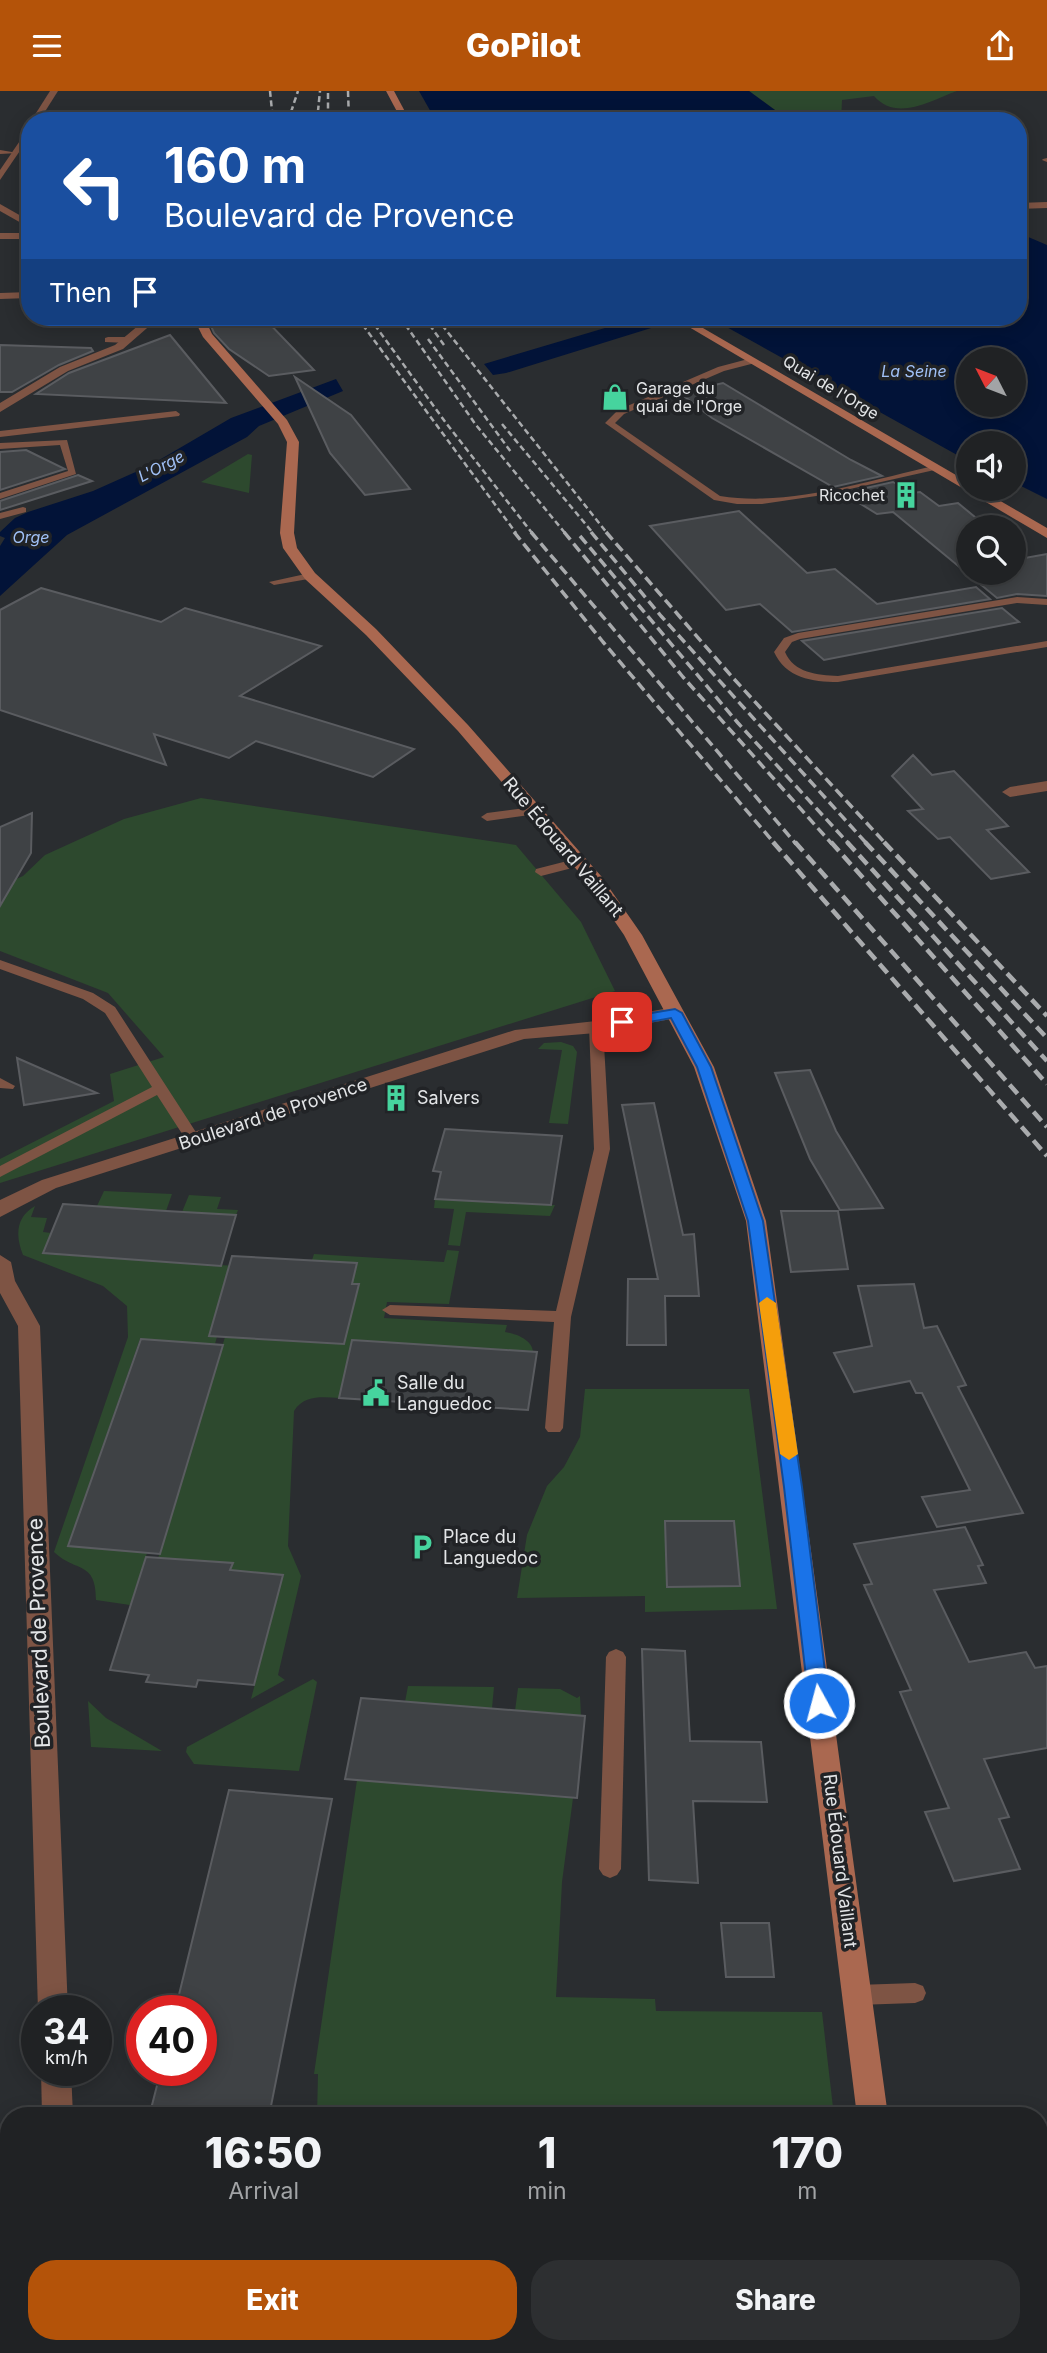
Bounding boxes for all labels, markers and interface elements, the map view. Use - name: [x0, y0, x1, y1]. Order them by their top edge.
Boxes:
- text: GoPilot: [466, 26, 581, 65]
- icon: menu: [28, 27, 66, 65]
- icon: share: [981, 27, 1019, 65]
- text: 160 m: [164, 136, 306, 195]
- icon: left: [49, 140, 140, 231]
- text: Boulevard de Provence: [164, 196, 514, 235]
- icon: arrive: [126, 273, 164, 311]
- text: Then: [49, 277, 112, 308]
- north arrow: [956, 347, 1026, 417]
- map controls: [956, 347, 1026, 585]
- street label: Quai de l'Orge: [779, 350, 883, 424]
- water label: La Seine: [881, 361, 947, 381]
- place label: Garage du quai de l'Orge: [636, 378, 742, 416]
- shop icon: Garage du quai de l'Orge: [600, 382, 630, 412]
- button: sound: [956, 431, 1026, 501]
- water label: L'Orge: [134, 446, 188, 486]
- building icon: Ricochet: [891, 480, 921, 510]
- place label: Ricochet: [819, 485, 885, 505]
- button: search: [956, 515, 1026, 585]
- water label: Orge: [12, 527, 50, 547]
- street label: Rue Édouard Vaillant: [499, 772, 629, 921]
- pin: [592, 992, 652, 1052]
- icon: arrive: [603, 1003, 641, 1041]
- street label: Boulevard de Provence: [176, 1073, 370, 1154]
- building icon: Salvers: [381, 1083, 411, 1113]
- place label: Salvers: [417, 1087, 480, 1108]
- place label: Salle du Languedoc: [397, 1372, 492, 1414]
- public building icon: Salle du Languedoc: [361, 1378, 391, 1408]
- street label: Boulevard de Provence: [22, 1518, 55, 1748]
- place label: Place du Languedoc: [443, 1526, 538, 1568]
- parking icon: Place du Languedoc: [407, 1532, 437, 1562]
- position arrow: [782, 1666, 856, 1740]
- street label: Rue Édouard Vaillant: [819, 1773, 863, 1949]
- speed limit sign: 40: [126, 1995, 217, 2086]
- text: 34: [43, 2010, 90, 2052]
- text: km/h: [45, 2047, 88, 2068]
- text: 16:50: [205, 2127, 322, 2178]
- text: 1: [538, 2127, 556, 2178]
- text: 170: [771, 2127, 843, 2178]
- text: Arrival: [228, 2177, 299, 2205]
- text: min: [527, 2177, 567, 2205]
- text: m: [797, 2177, 817, 2205]
- button: Exit: [28, 2260, 517, 2340]
- button: Share: [531, 2260, 1020, 2340]

